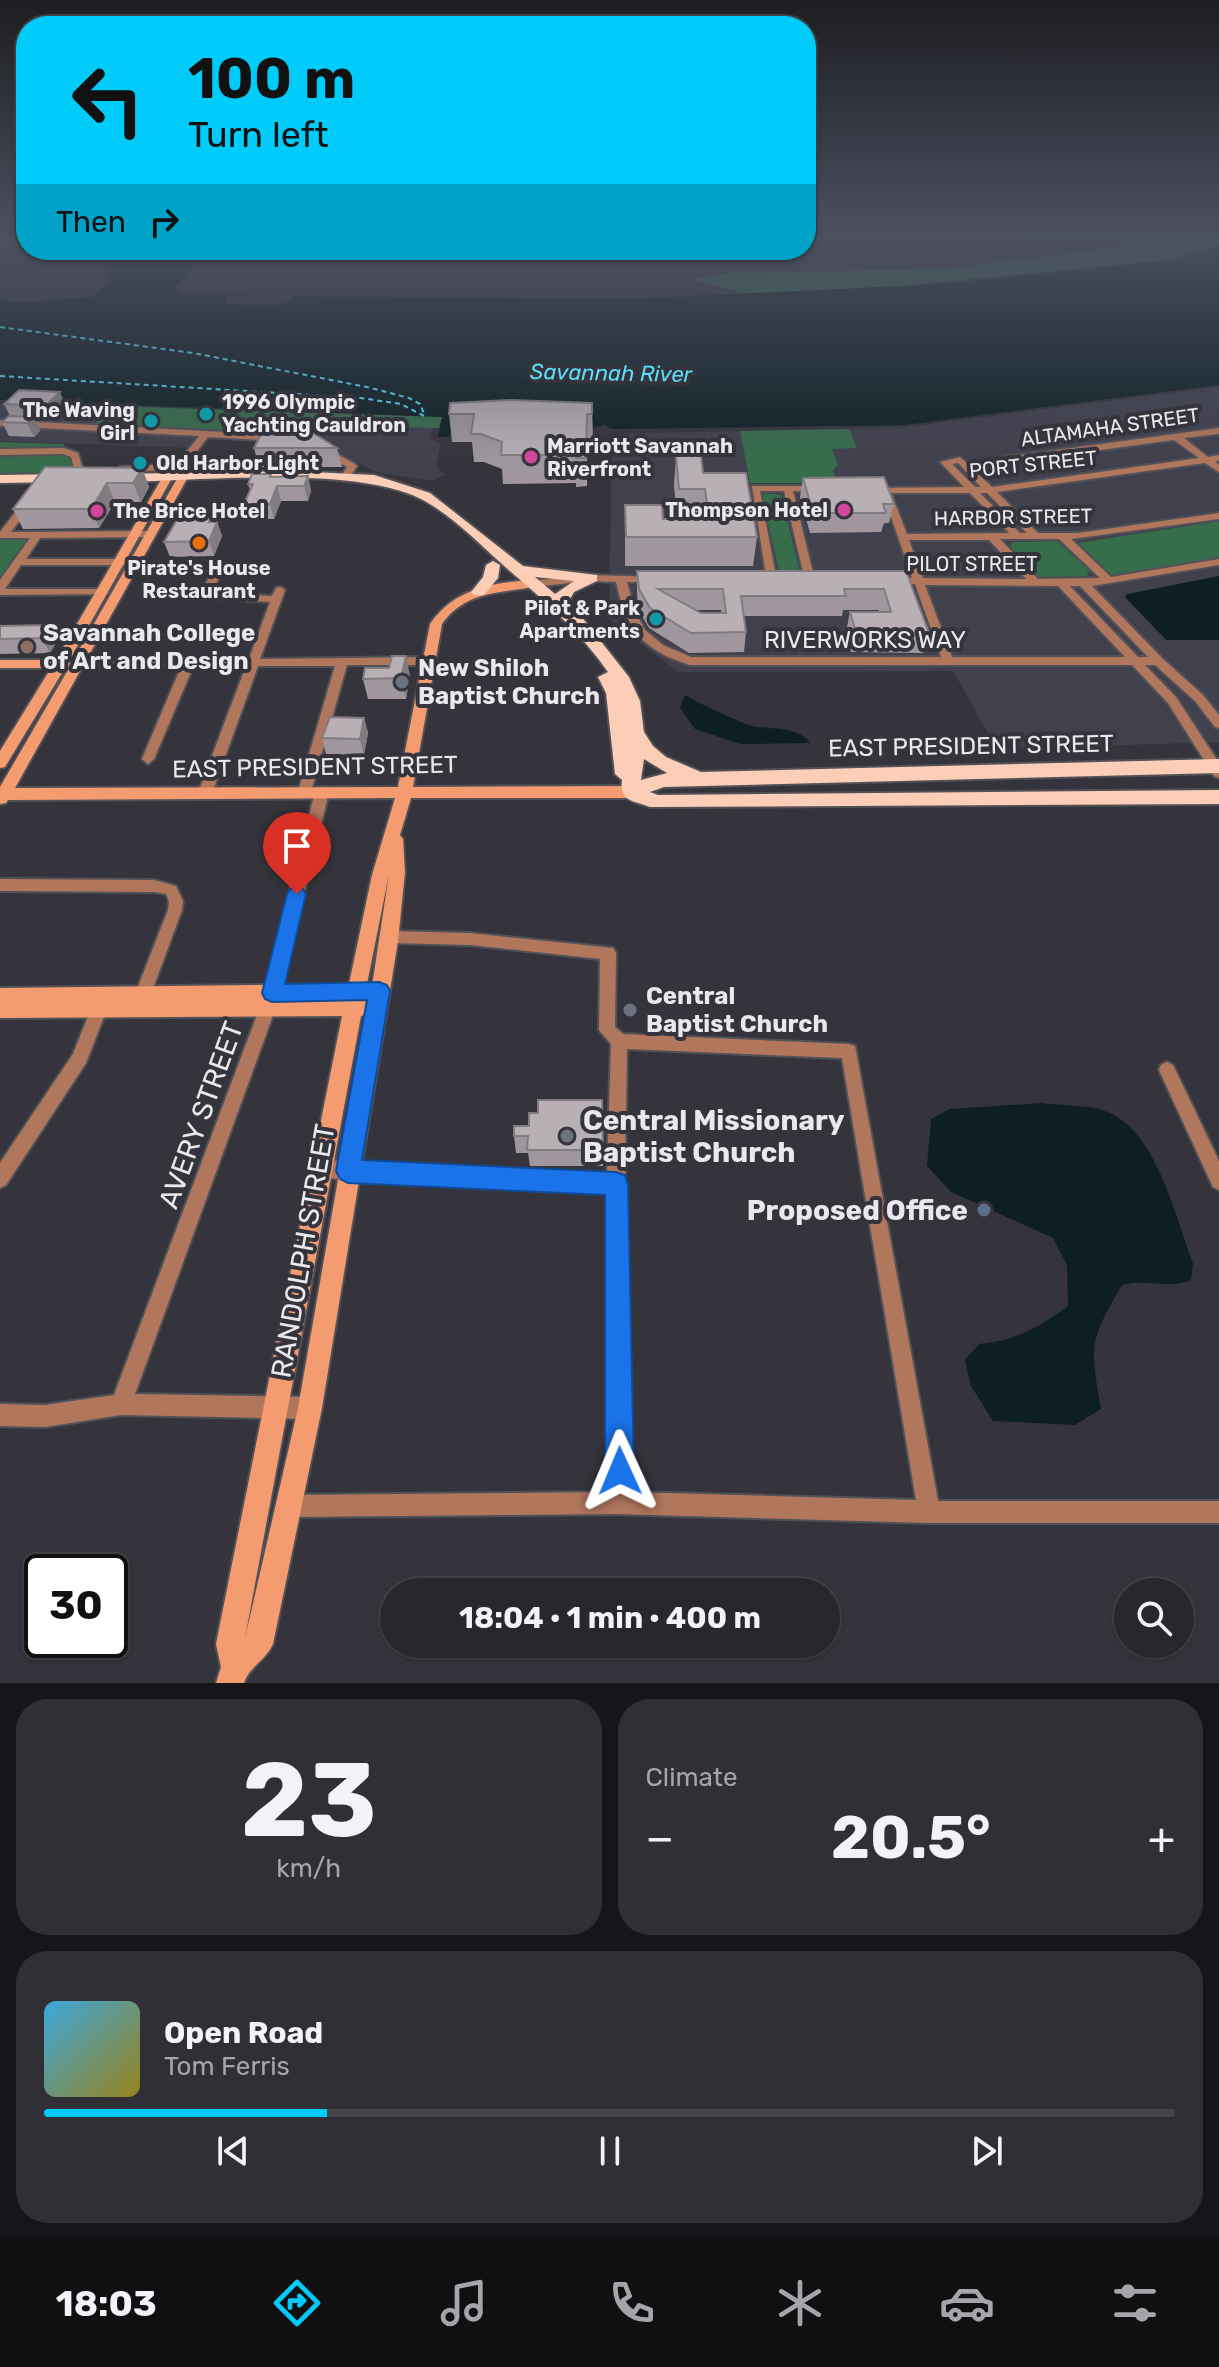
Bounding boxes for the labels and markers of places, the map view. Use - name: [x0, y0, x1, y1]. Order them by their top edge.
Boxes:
- place label: 1996 Olympic Yachting Cauldron: [222, 390, 406, 437]
- place label: The Waving Girl: [23, 398, 135, 445]
- marker: 1996 Olympic Yachting Cauldron: [197, 405, 215, 423]
- marker: The Waving Girl: [142, 412, 160, 430]
- place label: Marriott Savannah Riverfront: [547, 434, 733, 481]
- marker: Marriott Savannah Riverfront: [522, 448, 540, 466]
- place label: Old Harbor Light: [156, 451, 319, 475]
- marker: Old Harbor Light: [131, 454, 149, 472]
- place label: Thompson Hotel: [665, 498, 828, 522]
- place label: The Brice Hotel: [113, 499, 265, 523]
- marker: Thompson Hotel: [835, 501, 853, 519]
- marker: The Brice Hotel: [88, 502, 106, 520]
- marker: Pirate's House Restaurant: [190, 534, 208, 552]
- place label: Pirate's House Restaurant: [127, 556, 271, 603]
- place label: Pilot & Park Apartments: [519, 596, 640, 643]
- marker: Pilot & Park Apartments: [647, 610, 665, 628]
- place label: Savannah College of Art and Design: [43, 619, 255, 675]
- marker: Savannah College of Art and Design: [18, 638, 36, 656]
- place label: New Shiloh Baptist Church: [418, 654, 600, 710]
- marker: New Shiloh Baptist Church: [393, 673, 411, 691]
- pin: [263, 812, 331, 894]
- place label: Central Baptist Church: [646, 982, 828, 1038]
- marker: Central Baptist Church: [621, 1001, 639, 1019]
- place label: Central Missionary Baptist Church: [583, 1104, 845, 1169]
- marker: Central Missionary Baptist Church: [558, 1127, 576, 1145]
- place label: Proposed Office: [747, 1194, 968, 1227]
- marker: Proposed Office: [975, 1201, 993, 1219]

